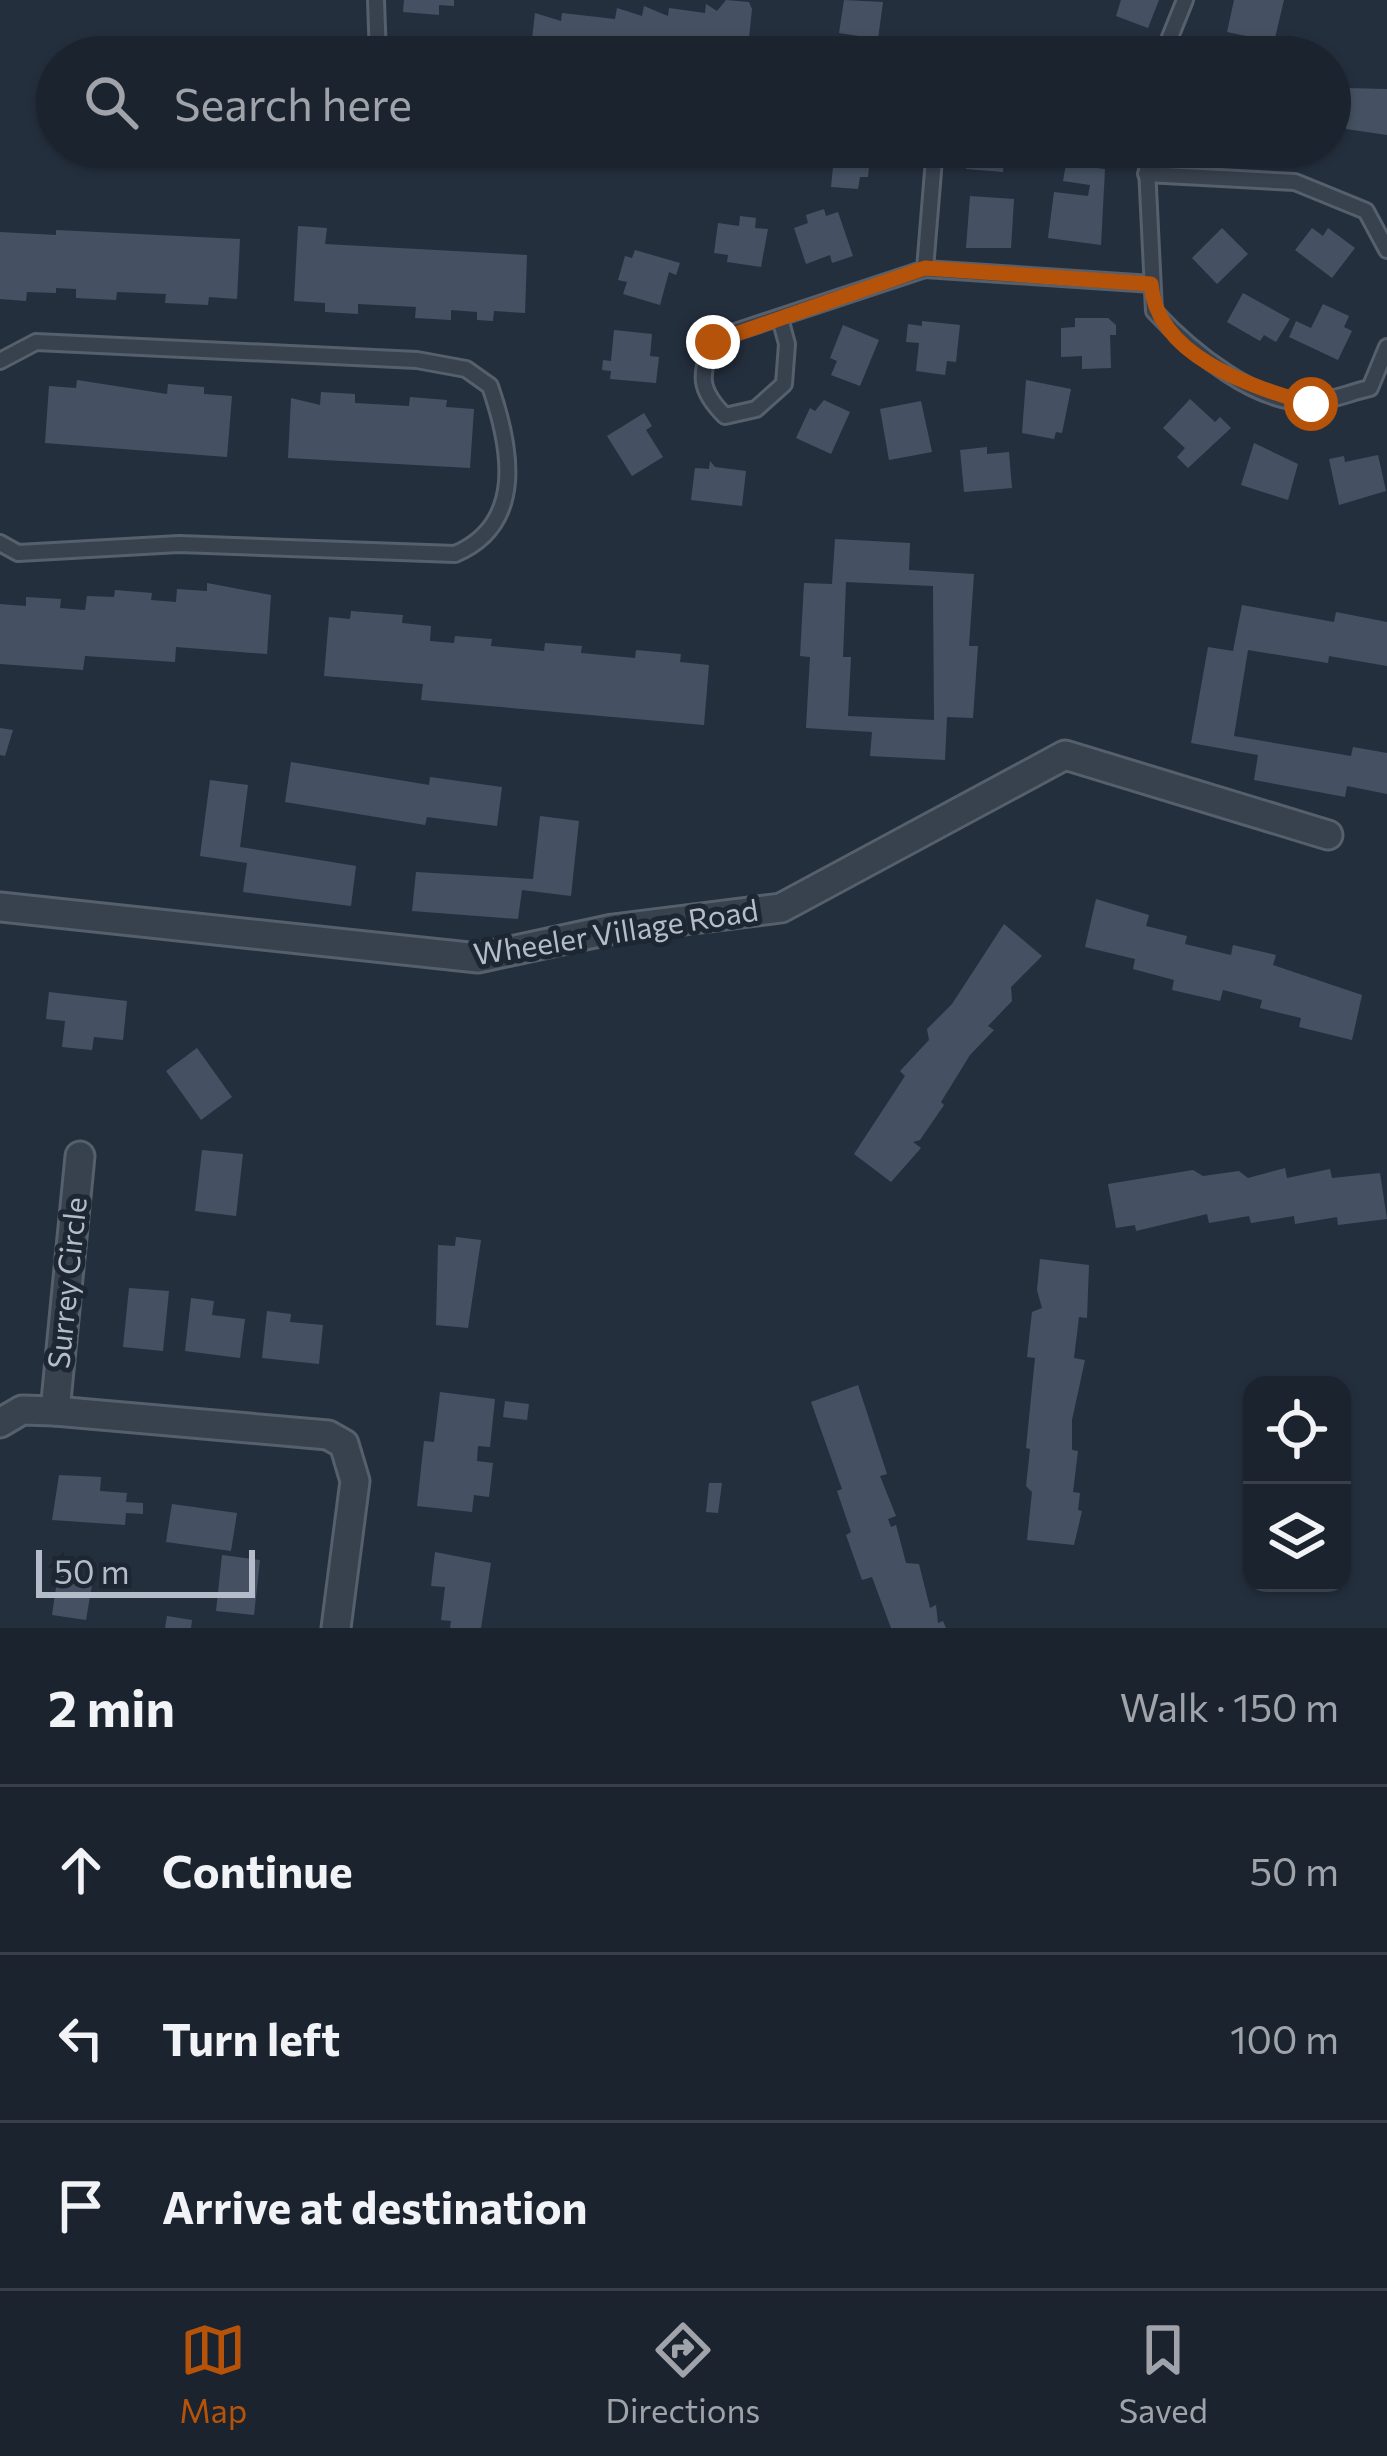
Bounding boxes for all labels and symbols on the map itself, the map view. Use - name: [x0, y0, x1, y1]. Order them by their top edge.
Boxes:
- route end: [686, 315, 740, 369]
- route start: [1284, 377, 1338, 431]
- street label: Wheeler Village Road: [471, 890, 760, 971]
- street label: Surrey Circle: [38, 1195, 93, 1370]
- scale bar: [36, 1544, 255, 1597]

